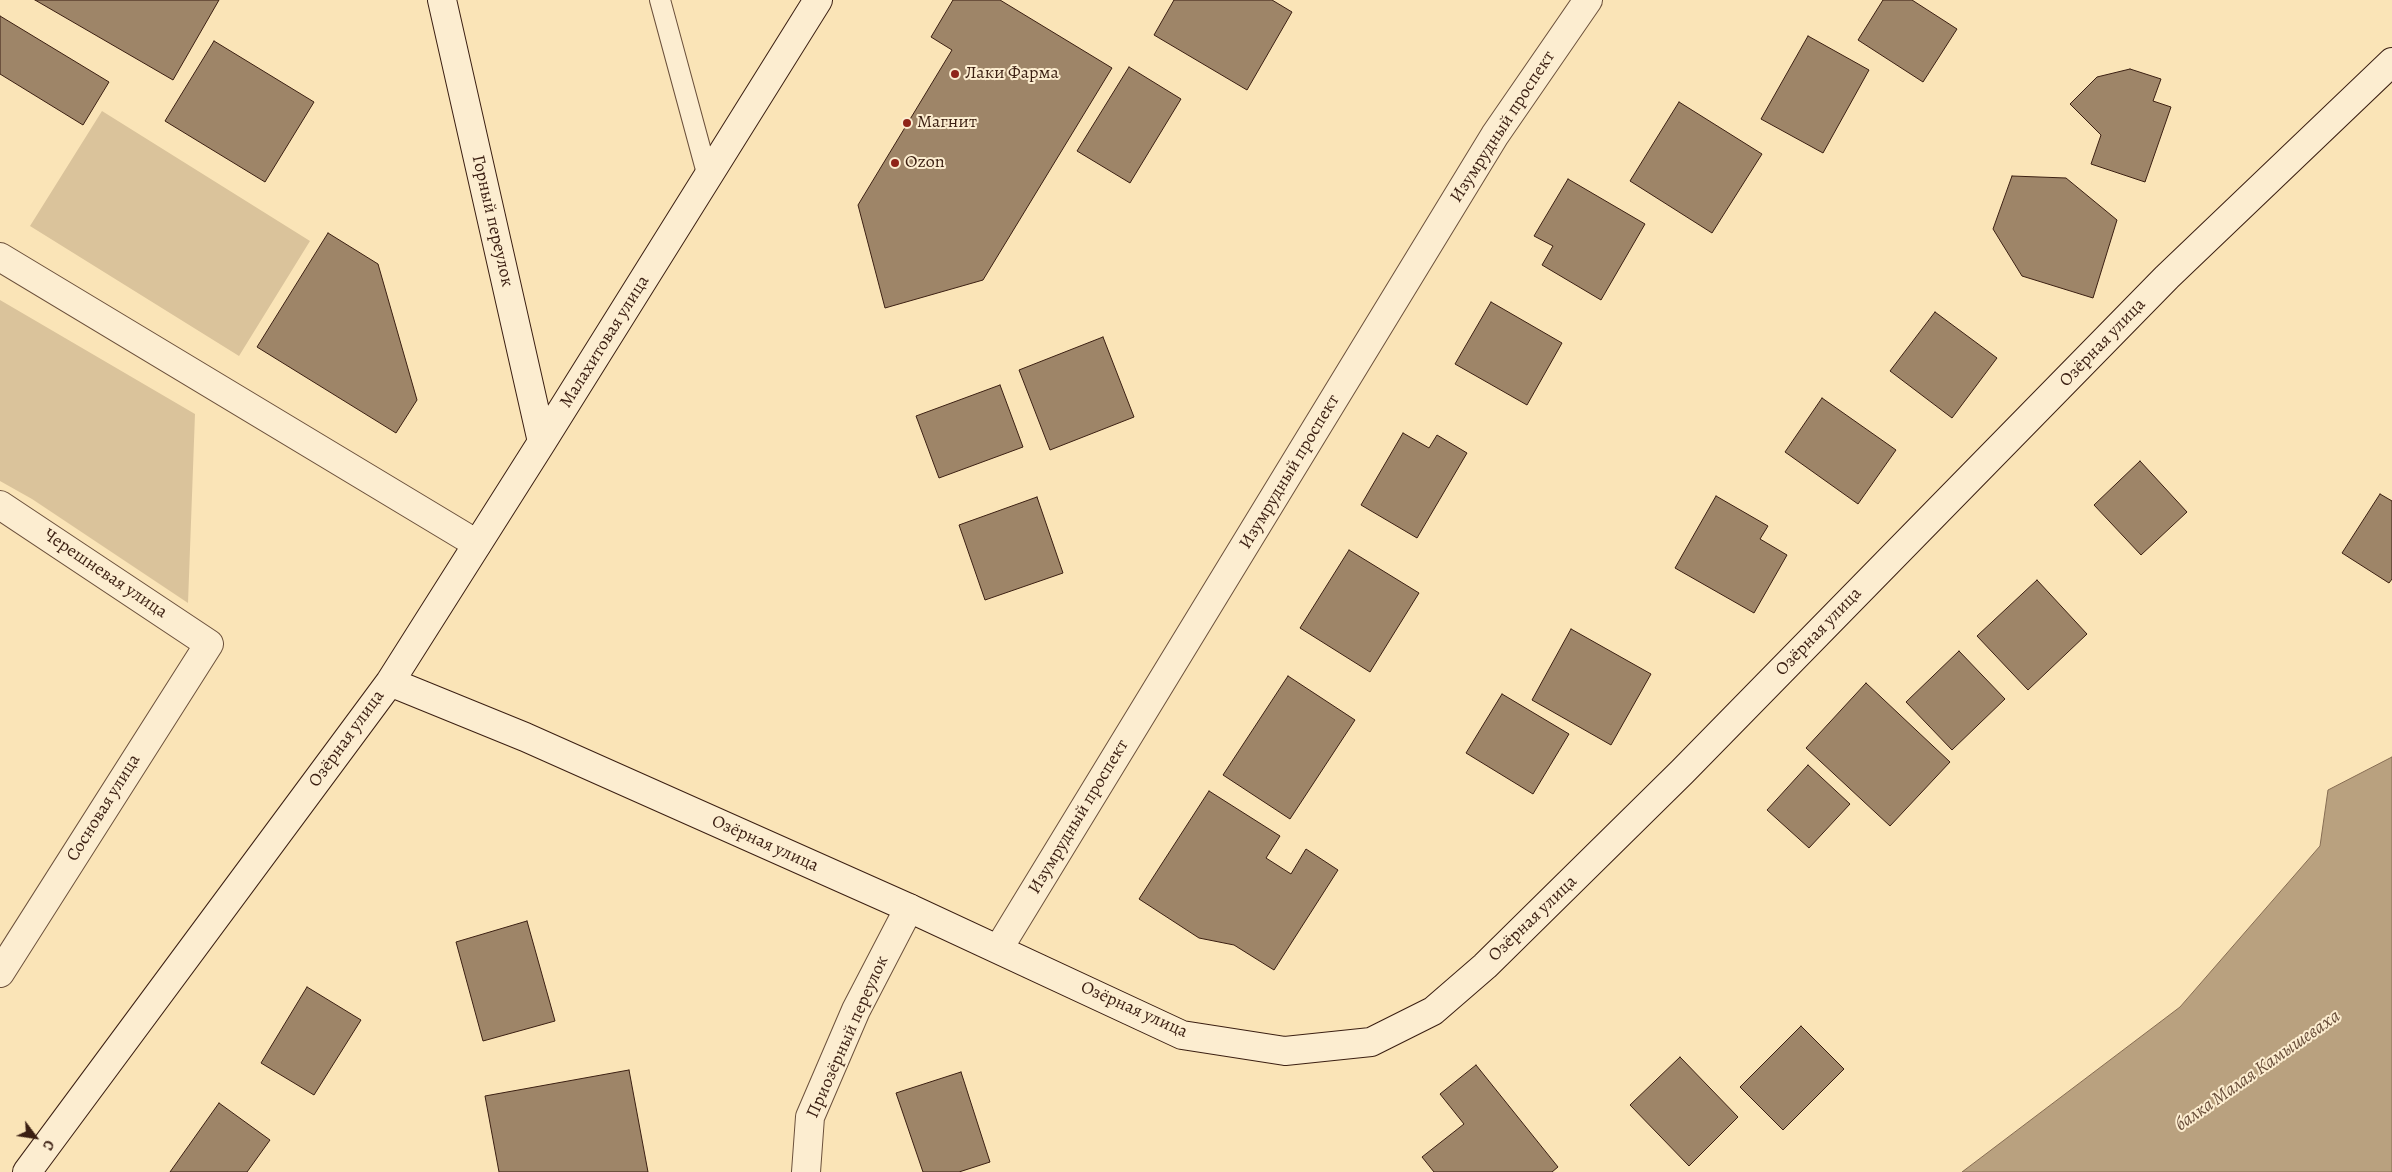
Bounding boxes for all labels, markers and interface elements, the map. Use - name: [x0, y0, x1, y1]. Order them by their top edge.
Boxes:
- street label: Изумрудный проспект: [1446, 47, 1560, 207]
- place label: Лаки Фарма: [965, 63, 1059, 85]
- marker: Лаки Фарма: [949, 68, 961, 80]
- place label: Магнит: [917, 112, 977, 134]
- marker: Магнит: [901, 117, 913, 129]
- place label: Ozon: [905, 152, 945, 174]
- street label: Горный переулок: [466, 153, 518, 289]
- marker: Ozon: [889, 157, 901, 169]
- street label: Малахитовая улица: [556, 272, 654, 412]
- street label: Озёрная улица: [2055, 294, 2151, 392]
- street label: Изумрудный проспект: [1235, 391, 1345, 553]
- street label: Черешневая улица: [39, 525, 171, 623]
- street label: Озёрная улица: [1771, 583, 1867, 681]
- street label: Озёрная улица: [305, 686, 389, 792]
- street label: Изумрудный проспект: [1024, 736, 1134, 898]
- street label: Сосновая улица: [62, 750, 146, 866]
- street label: Озёрная улица: [708, 811, 822, 877]
- street label: Озёрная улица: [1484, 871, 1582, 967]
- street label: Приозёрный переулок: [802, 952, 894, 1122]
- street label: Озёрная улица: [1077, 977, 1191, 1043]
- water label: балка Малая Камышеваха: [2171, 1005, 2345, 1137]
- north arrow: [10, 1112, 60, 1162]
- text: С: [38, 1136, 59, 1154]

